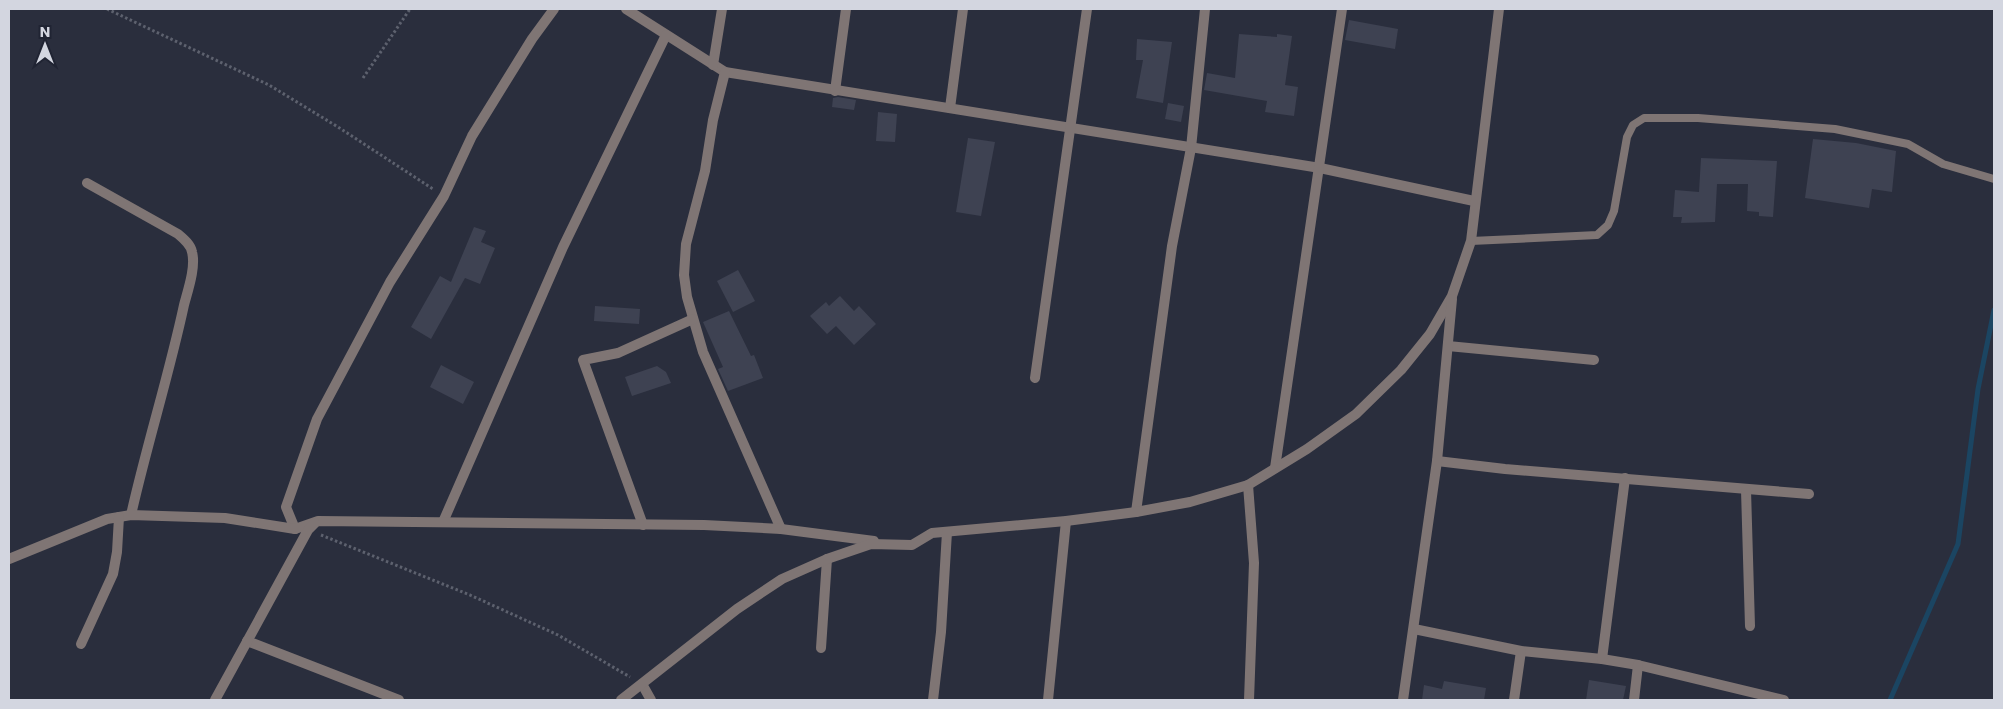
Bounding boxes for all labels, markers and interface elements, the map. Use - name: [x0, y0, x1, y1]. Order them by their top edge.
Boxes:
- north arrow: [20, 20, 70, 70]
- text: N: [40, 22, 50, 42]

